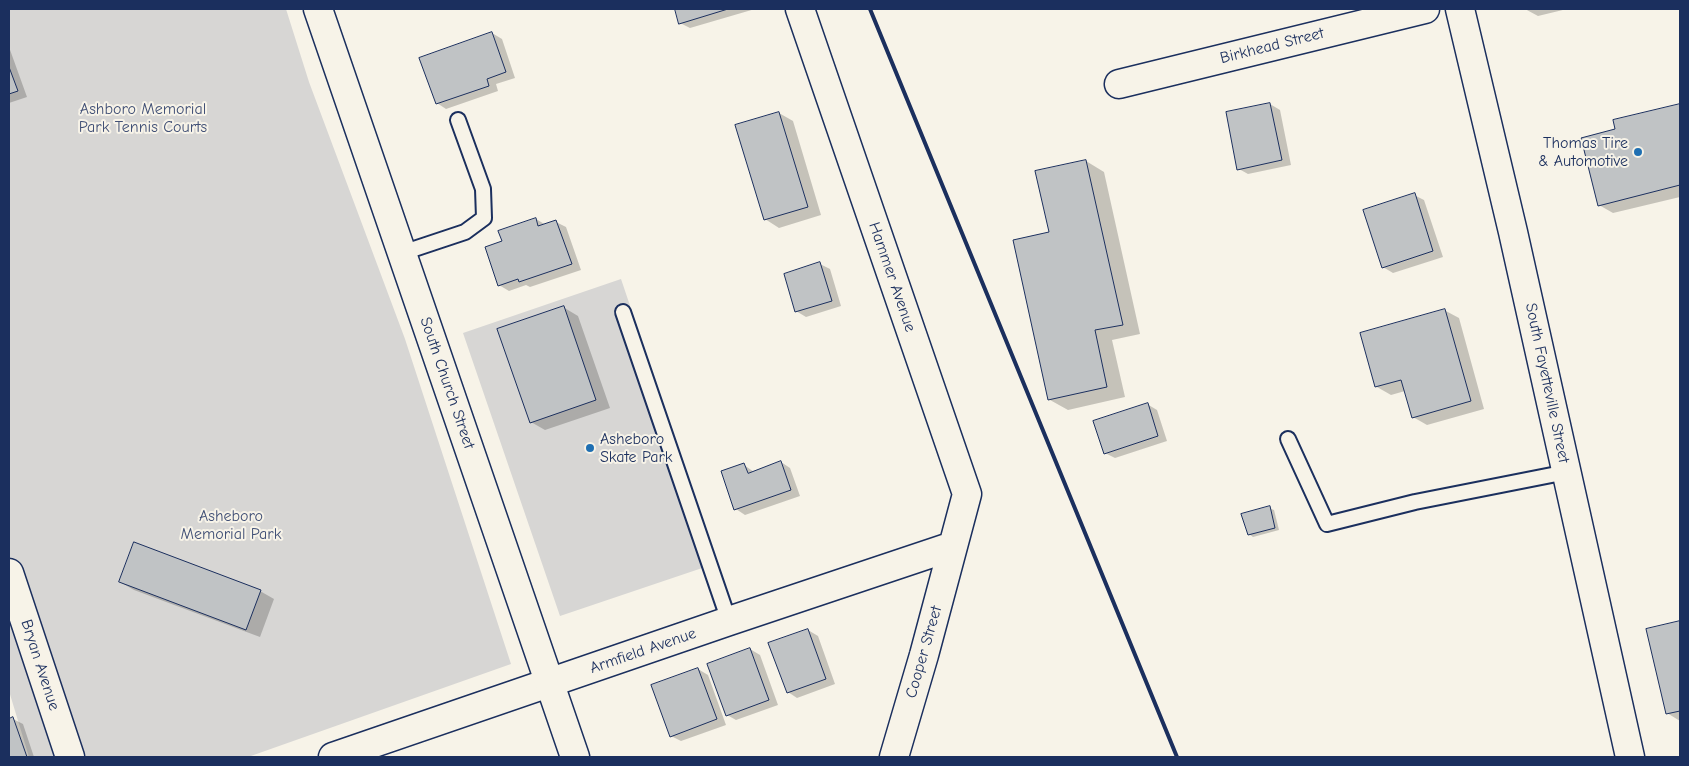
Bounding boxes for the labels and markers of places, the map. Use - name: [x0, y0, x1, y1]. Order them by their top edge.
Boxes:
- place label: Thomas Tire & Automotive: [1538, 133, 1628, 171]
- marker: Thomas Tire & Automotive: [1632, 146, 1644, 158]
- place label: Asheboro Skate Park: [600, 429, 673, 467]
- marker: Asheboro Skate Park: [584, 442, 596, 454]

